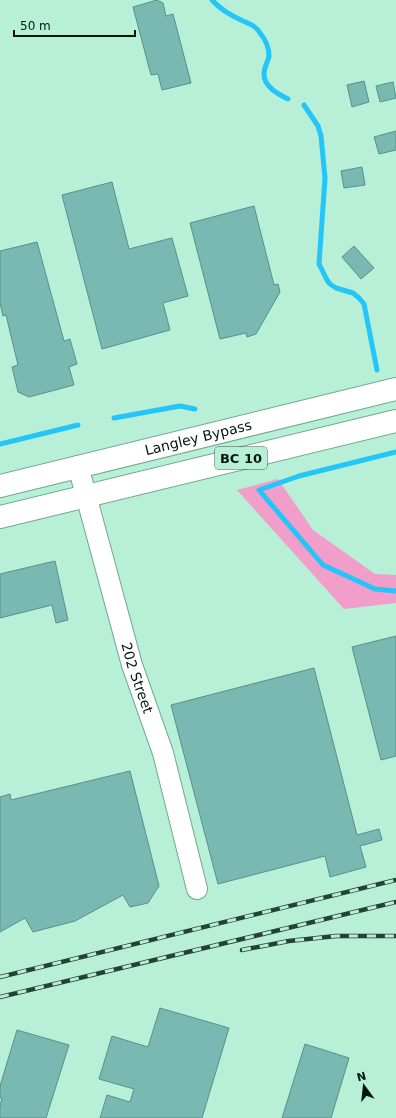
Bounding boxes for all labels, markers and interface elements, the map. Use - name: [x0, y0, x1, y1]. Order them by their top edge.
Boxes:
- scale bar: [14, 12, 135, 38]
- text: 50 m: [20, 19, 51, 33]
- street label: Langley Bypass: [143, 417, 253, 458]
- road number: BC 10: [215, 447, 267, 469]
- street label: 202 Street: [118, 641, 157, 716]
- north arrow: [344, 1066, 384, 1106]
- text: N: [355, 1069, 368, 1084]

